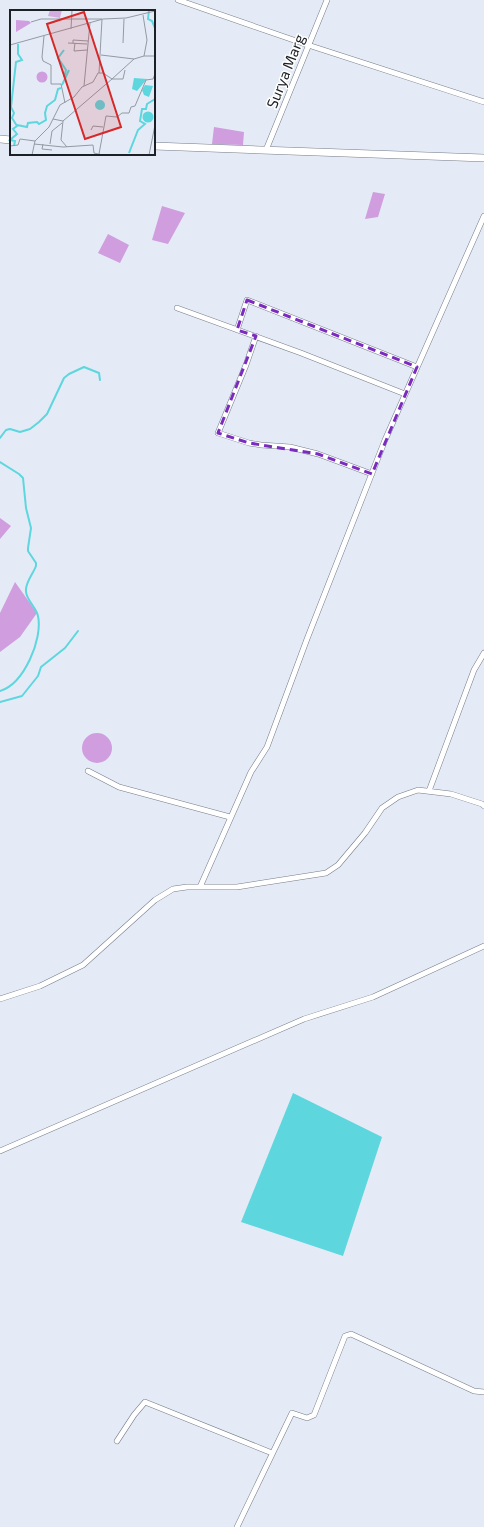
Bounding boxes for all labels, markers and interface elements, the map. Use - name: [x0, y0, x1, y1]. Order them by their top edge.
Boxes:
- inset map: [10, 10, 155, 155]
- street label: Surya Marg: [262, 31, 308, 111]

